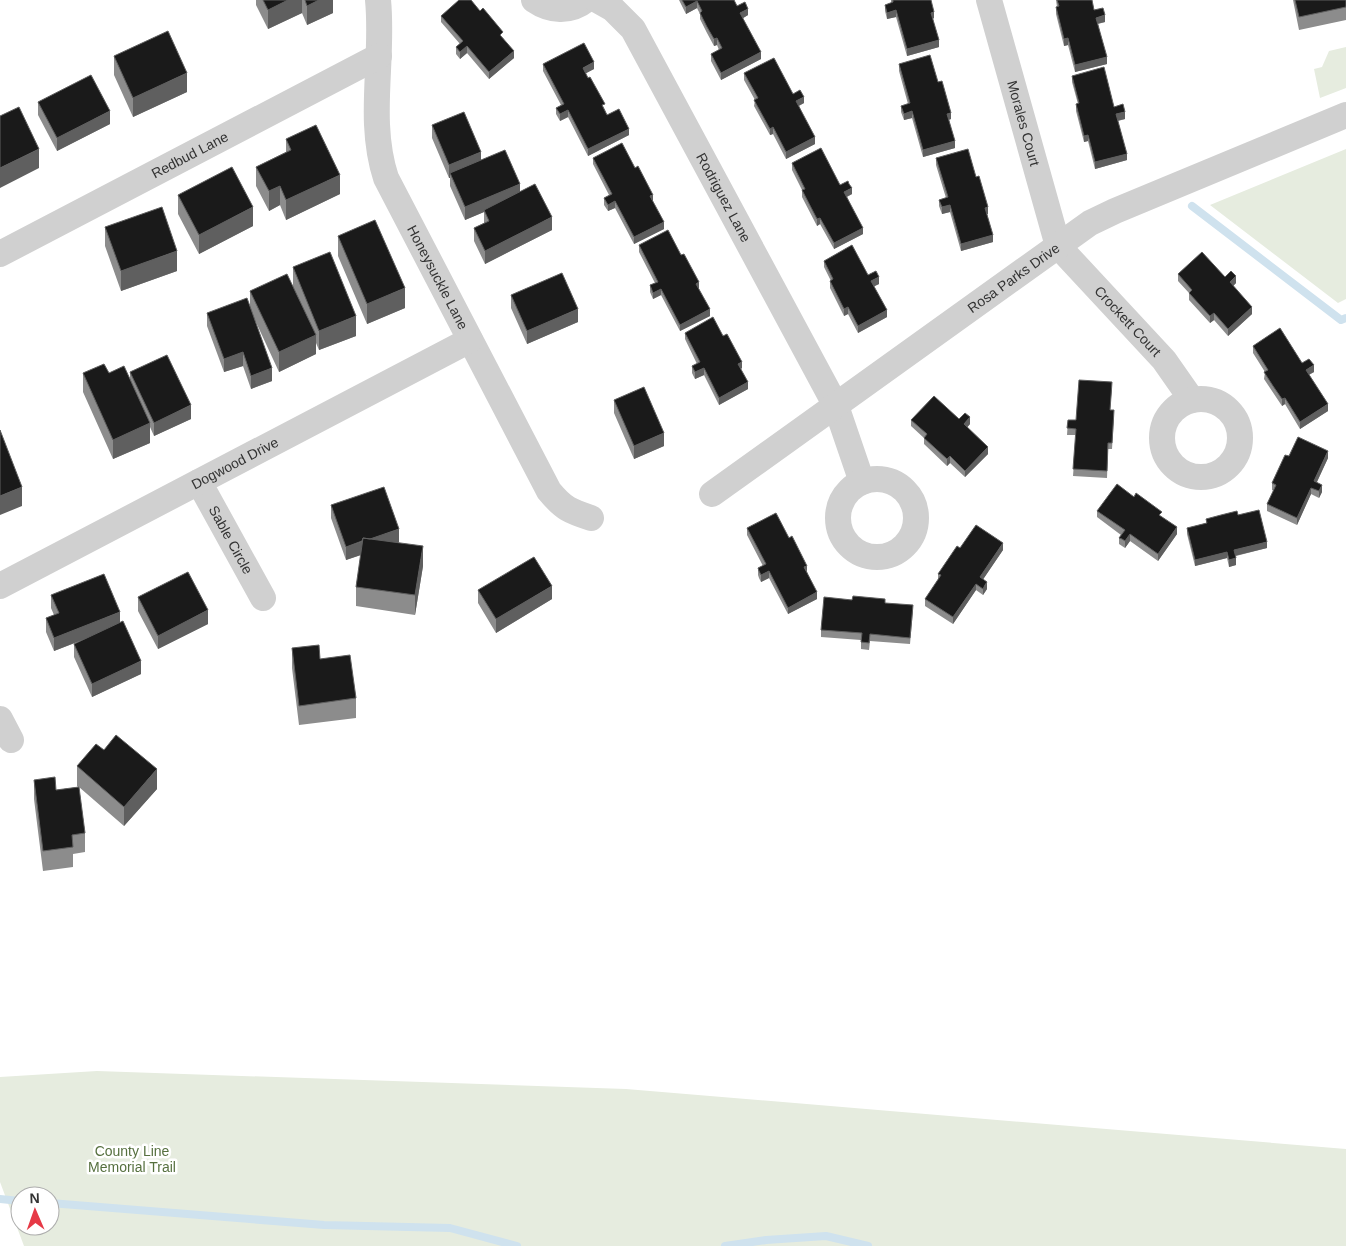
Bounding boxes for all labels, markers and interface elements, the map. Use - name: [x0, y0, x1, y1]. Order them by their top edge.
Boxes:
- street label: Morales Court: [1004, 79, 1043, 168]
- street label: Redbud Lane: [149, 128, 231, 181]
- street label: Rodriguez Lane: [693, 150, 754, 245]
- street label: Honeysuckle Lane: [404, 223, 472, 332]
- street label: Rosa Parks Drive: [965, 239, 1063, 316]
- street label: Crockett Court: [1091, 283, 1164, 360]
- street label: Dogwood Drive: [189, 434, 281, 492]
- street label: Sable Circle: [206, 503, 256, 577]
- park label: County Line Memorial Trail: [88, 1143, 176, 1175]
- north arrow: [10, 1186, 60, 1236]
- text: N: [29, 1190, 40, 1206]

